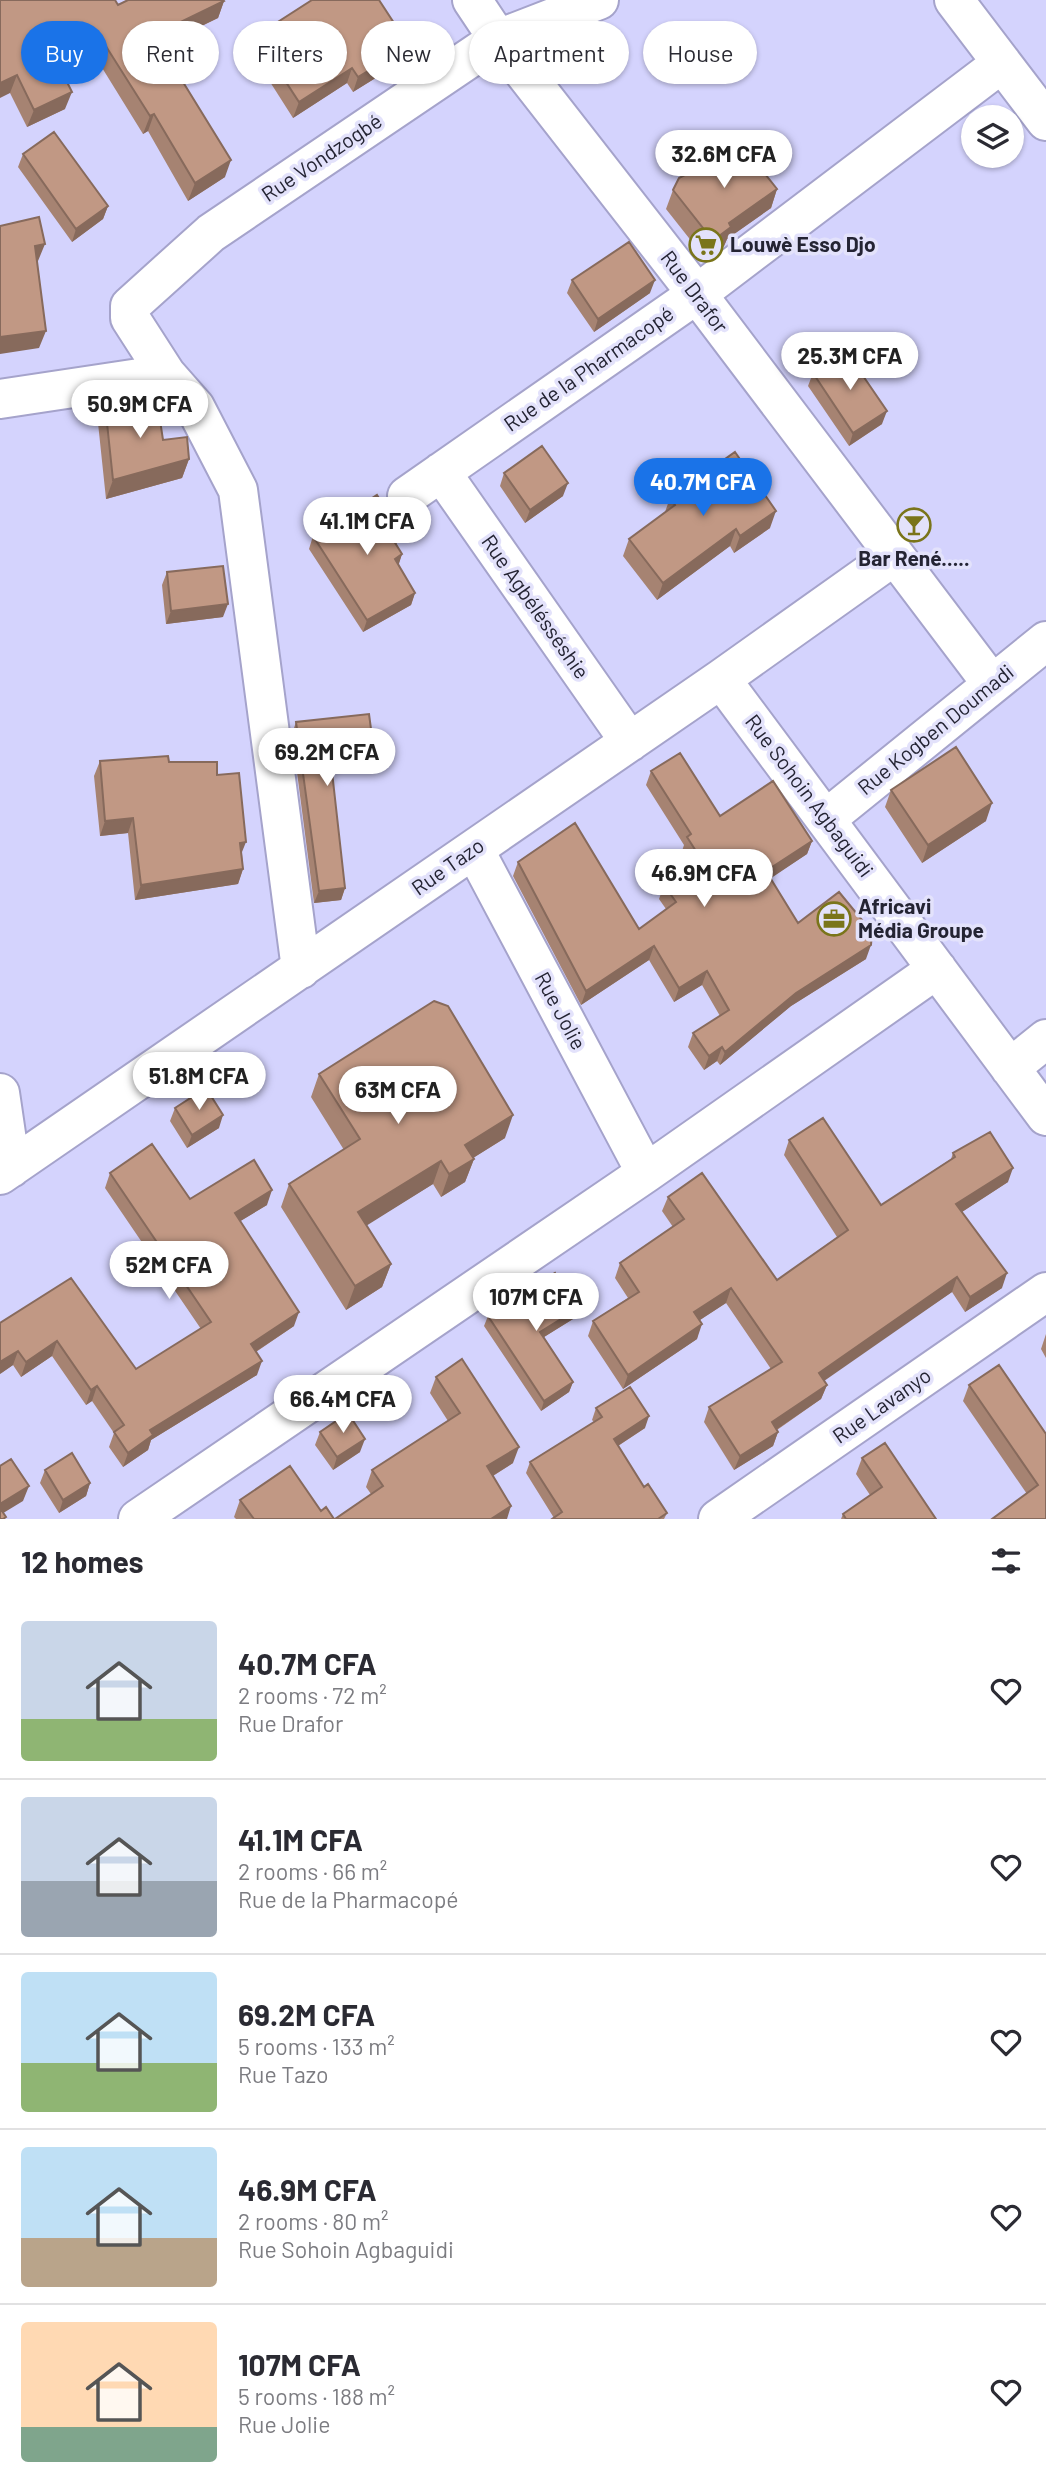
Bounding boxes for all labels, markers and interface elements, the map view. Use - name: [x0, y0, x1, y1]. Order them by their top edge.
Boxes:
- chip: Buy: [21, 21, 108, 84]
- chip: Rent: [122, 21, 219, 84]
- chip: Filters: [233, 21, 347, 84]
- chip: New: [361, 21, 455, 84]
- chip: Apartment: [469, 21, 629, 84]
- chip: House: [643, 21, 757, 84]
- map controls: [961, 105, 1024, 168]
- button: layers: [961, 105, 1024, 168]
- street label: Rue Vondzogbé: [256, 107, 386, 206]
- pin: 32.6M CFA: [644, 130, 804, 190]
- text: 32.6M CFA: [671, 139, 777, 167]
- supermarket icon: Louwè Esso Djo: [687, 226, 725, 264]
- place label: Louwè Esso Djo: [730, 231, 876, 256]
- street label: Rue Drafor: [656, 245, 734, 337]
- street label: Rue de la Pharmacopé: [499, 300, 678, 436]
- pin: 25.3M CFA: [770, 332, 930, 392]
- text: 25.3M CFA: [797, 341, 903, 369]
- pin: 50.9M CFA: [60, 380, 220, 440]
- text: 50.9M CFA: [87, 389, 193, 417]
- pin: 40.7M CFA: [623, 458, 783, 518]
- text: 40.7M CFA: [650, 467, 756, 495]
- pin: 41.1M CFA: [287, 498, 447, 557]
- text: 41.1M CFA: [319, 506, 415, 534]
- bar icon: Bar René.....: [895, 506, 933, 544]
- street label: Rue Agbélésséshie: [477, 529, 595, 683]
- place label: Bar René.....: [858, 545, 970, 570]
- street label: Rue Kogben Doumadi: [852, 658, 1018, 799]
- street label: Rue Sohoin Agbaguidi: [741, 709, 879, 881]
- pin: 69.2M CFA: [247, 728, 407, 788]
- text: 69.2M CFA: [274, 737, 380, 765]
- street label: Rue Tazo: [406, 832, 488, 900]
- pin: 46.9M CFA: [624, 850, 784, 909]
- text: 46.9M CFA: [651, 858, 757, 886]
- place label: Africavi Média Groupe: [858, 893, 984, 942]
- office icon: Africavi Média Groupe: [815, 900, 853, 938]
- street label: Rue Jolie: [530, 967, 592, 1053]
- pin: 51.8M CFA: [119, 1052, 279, 1112]
- text: 51.8M CFA: [149, 1061, 249, 1089]
- pin: 63M CFA: [333, 1066, 463, 1126]
- text: 63M CFA: [355, 1075, 441, 1103]
- pin: 52M CFA: [104, 1242, 234, 1301]
- text: 52M CFA: [126, 1250, 212, 1278]
- pin: 107M CFA: [464, 1274, 608, 1333]
- text: 107M CFA: [489, 1282, 583, 1310]
- street label: Rue Lavanyo: [827, 1362, 935, 1448]
- pin: 66.4M CFA: [263, 1376, 423, 1435]
- text: 66.4M CFA: [290, 1384, 396, 1412]
- icon: filters: [987, 1542, 1025, 1580]
- text: 12 homes: [21, 1543, 144, 1579]
- text: 40.7M CFA: [238, 1645, 377, 1681]
- icon: home: [77, 1649, 161, 1733]
- icon: heart: [987, 1672, 1025, 1710]
- text: 2 rooms · 72 m²: [238, 1681, 387, 1709]
- text: Rue Drafor: [238, 1709, 343, 1737]
- text: 41.1M CFA: [238, 1821, 363, 1857]
- icon: home: [77, 1825, 161, 1909]
- icon: heart: [987, 1848, 1025, 1886]
- text: 2 rooms · 66 m²: [238, 1857, 387, 1885]
- text: Rue de la Pharmacopé: [238, 1885, 458, 1913]
- text: 69.2M CFA: [238, 1996, 375, 2032]
- icon: home: [77, 2000, 161, 2084]
- icon: heart: [987, 2023, 1025, 2061]
- text: 5 rooms · 133 m²: [238, 2032, 395, 2060]
- text: Rue Tazo: [238, 2060, 329, 2088]
- text: 46.9M CFA: [238, 2171, 377, 2207]
- icon: home: [77, 2175, 161, 2259]
- icon: heart: [987, 2198, 1025, 2236]
- text: 2 rooms · 80 m²: [238, 2207, 388, 2235]
- text: Rue Sohoin Agbaguidi: [238, 2235, 454, 2263]
- text: 107M CFA: [238, 2346, 361, 2382]
- icon: home: [77, 2350, 161, 2434]
- icon: heart: [987, 2373, 1025, 2411]
- text: 5 rooms · 188 m²: [238, 2382, 395, 2410]
- text: Rue Jolie: [238, 2410, 330, 2438]

